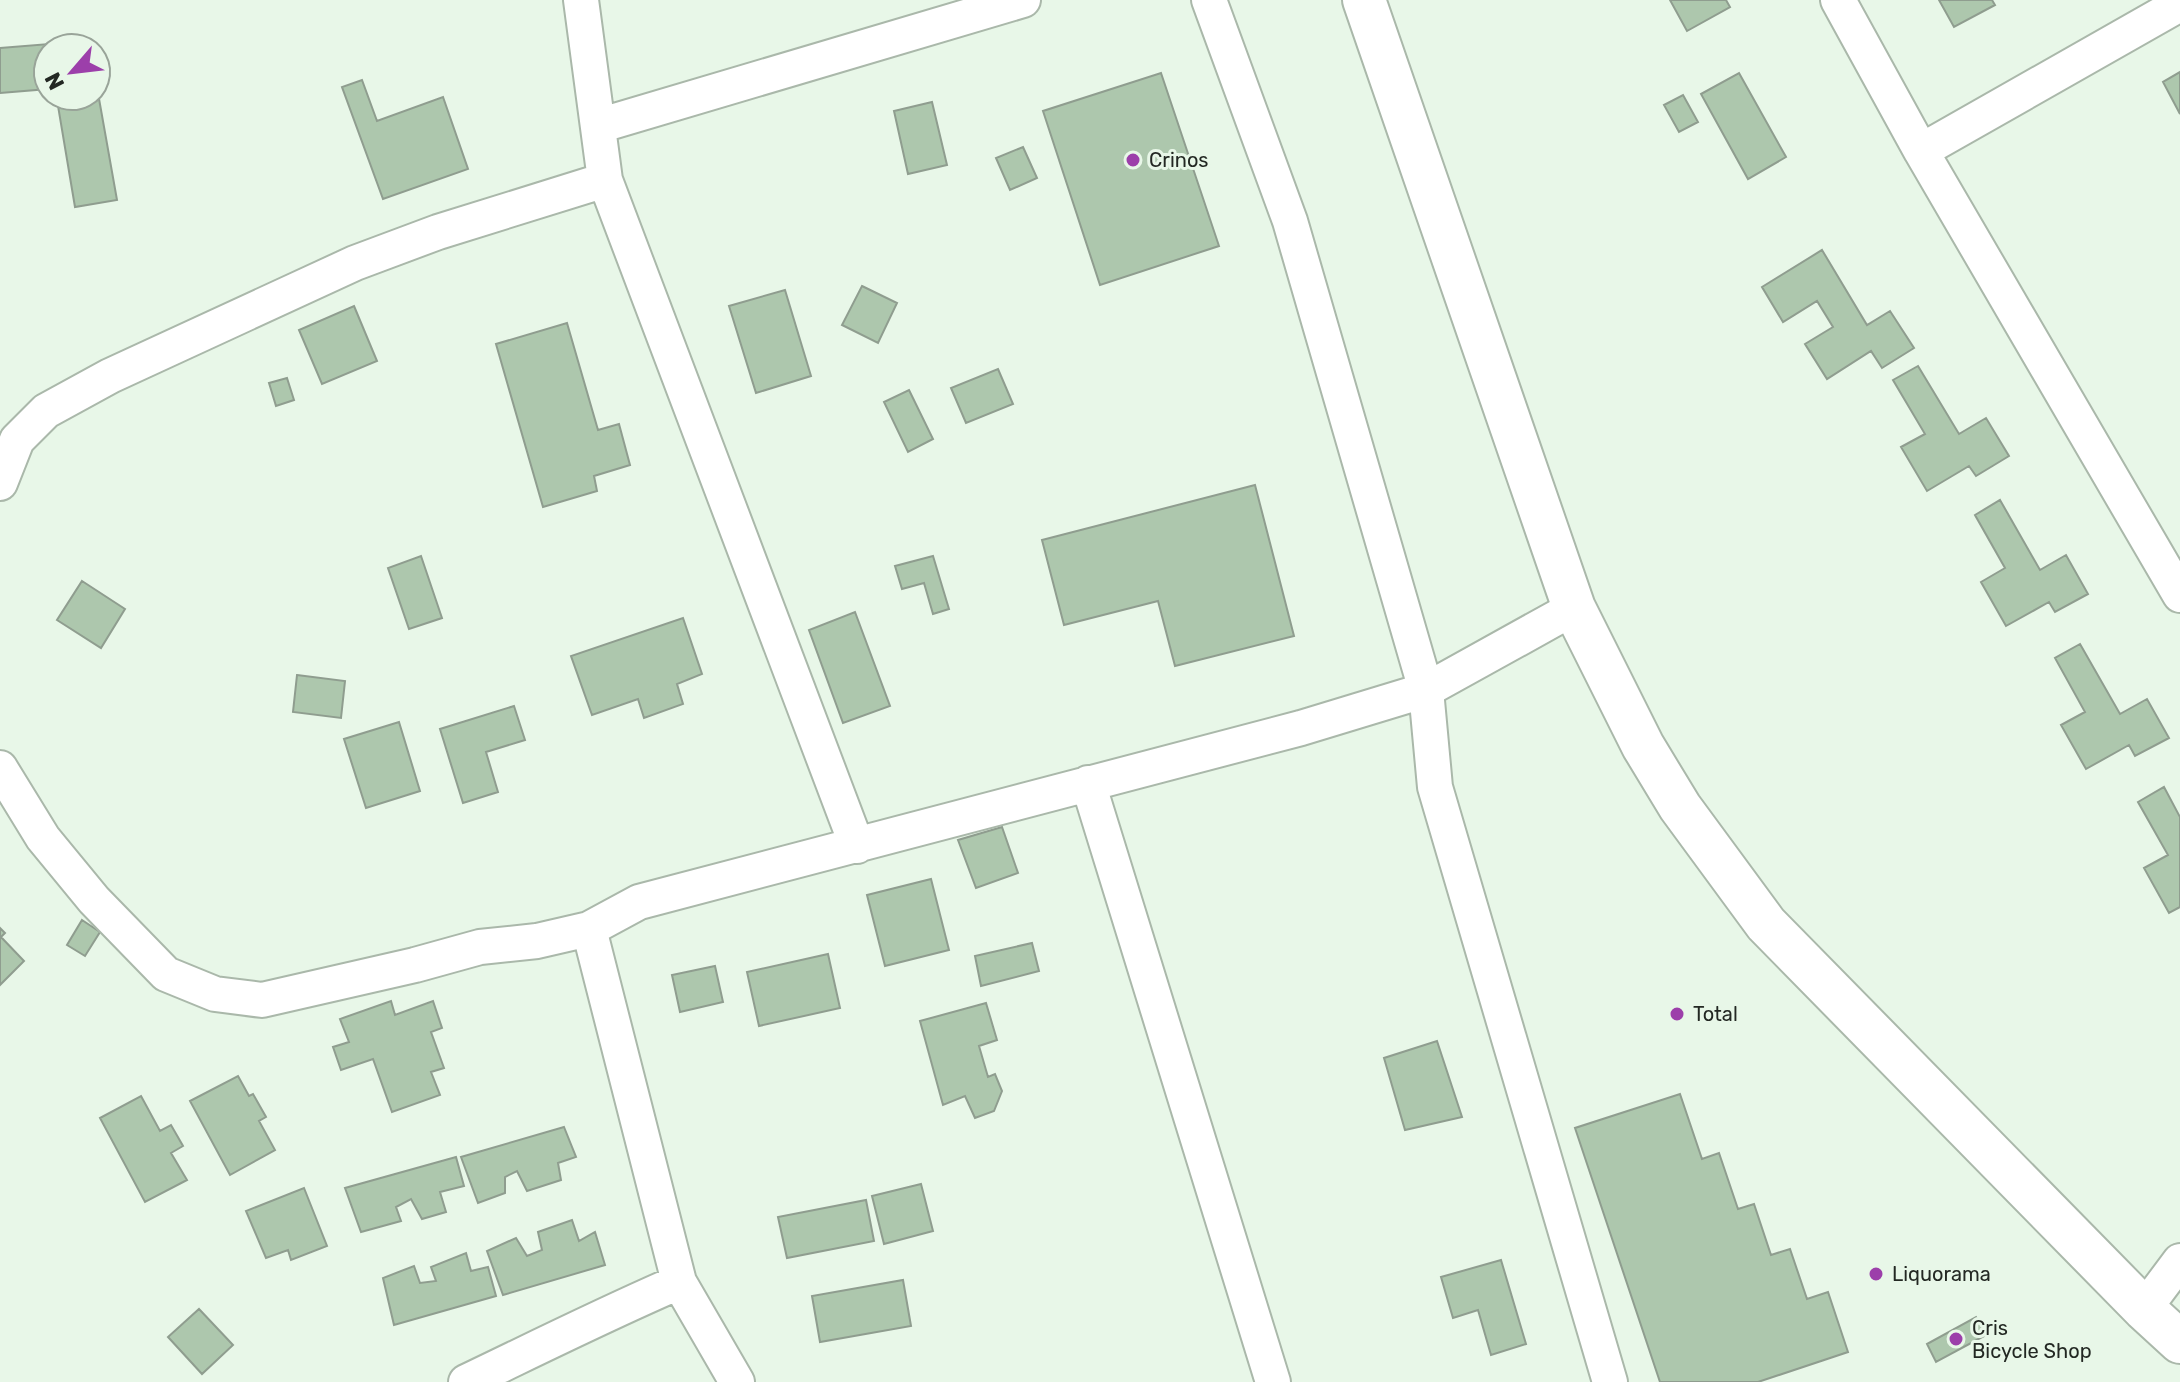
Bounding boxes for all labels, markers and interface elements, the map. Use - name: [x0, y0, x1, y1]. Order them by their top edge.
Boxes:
- north arrow: [32, 32, 112, 112]
- text: N: [39, 68, 70, 94]
- place label: Crinos: [1149, 148, 1209, 172]
- marker: Crinos: [1124, 151, 1142, 169]
- place label: Total: [1693, 1002, 1738, 1026]
- marker: Total: [1668, 1005, 1686, 1023]
- place label: Liquorama: [1892, 1262, 1991, 1286]
- marker: Liquorama: [1867, 1265, 1885, 1283]
- place label: Cris Bicycle Shop: [1972, 1316, 2092, 1363]
- marker: Cris Bicycle Shop: [1947, 1330, 1965, 1348]

